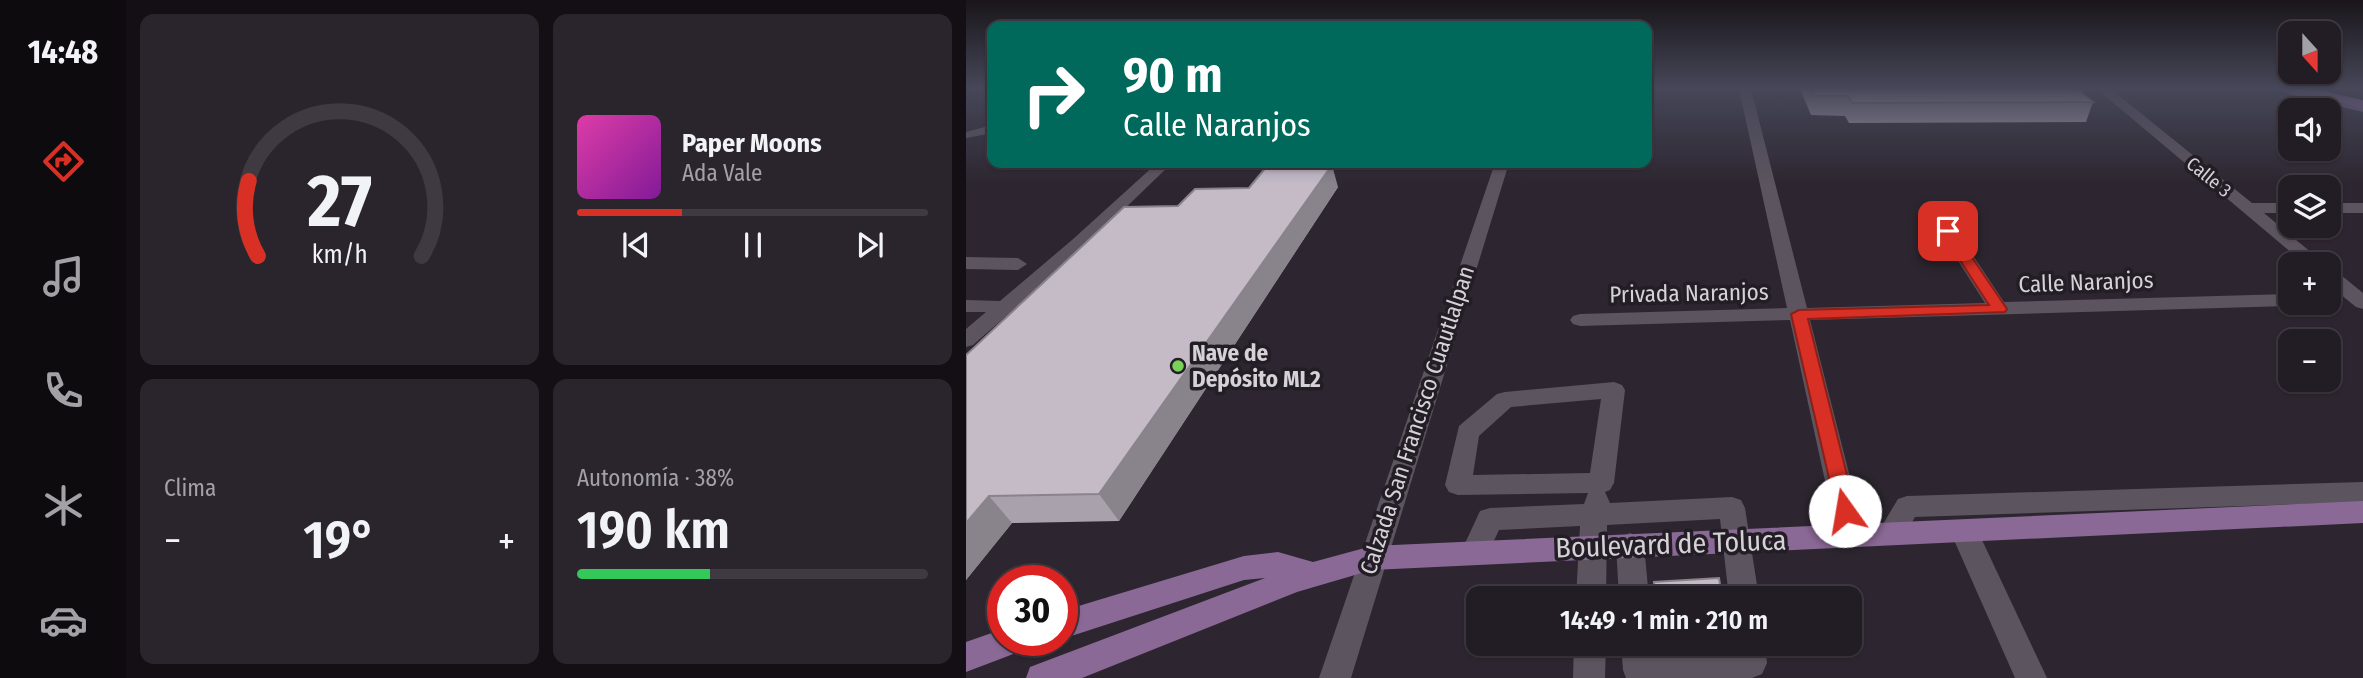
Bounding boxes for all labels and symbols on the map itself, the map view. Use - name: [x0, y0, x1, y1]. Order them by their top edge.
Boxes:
- north arrow: [2278, 21, 2342, 84]
- street label: Calle 3: [2182, 152, 2236, 202]
- pin: [1918, 201, 1978, 261]
- street label: Calzada San Francisco Cuautlalpan: [1354, 262, 1480, 578]
- street label: Calle Naranjos: [2018, 266, 2154, 298]
- street label: Privada Naranjos: [1609, 278, 1769, 308]
- place label: Nave de Depósito ML2: [1192, 339, 1321, 393]
- marker: Nave de Depósito ML2: [1170, 358, 1186, 374]
- position arrow: [1808, 474, 1882, 548]
- street label: Boulevard de Toluca: [1555, 523, 1787, 565]
- speed limit sign: 30: [987, 565, 1078, 656]

